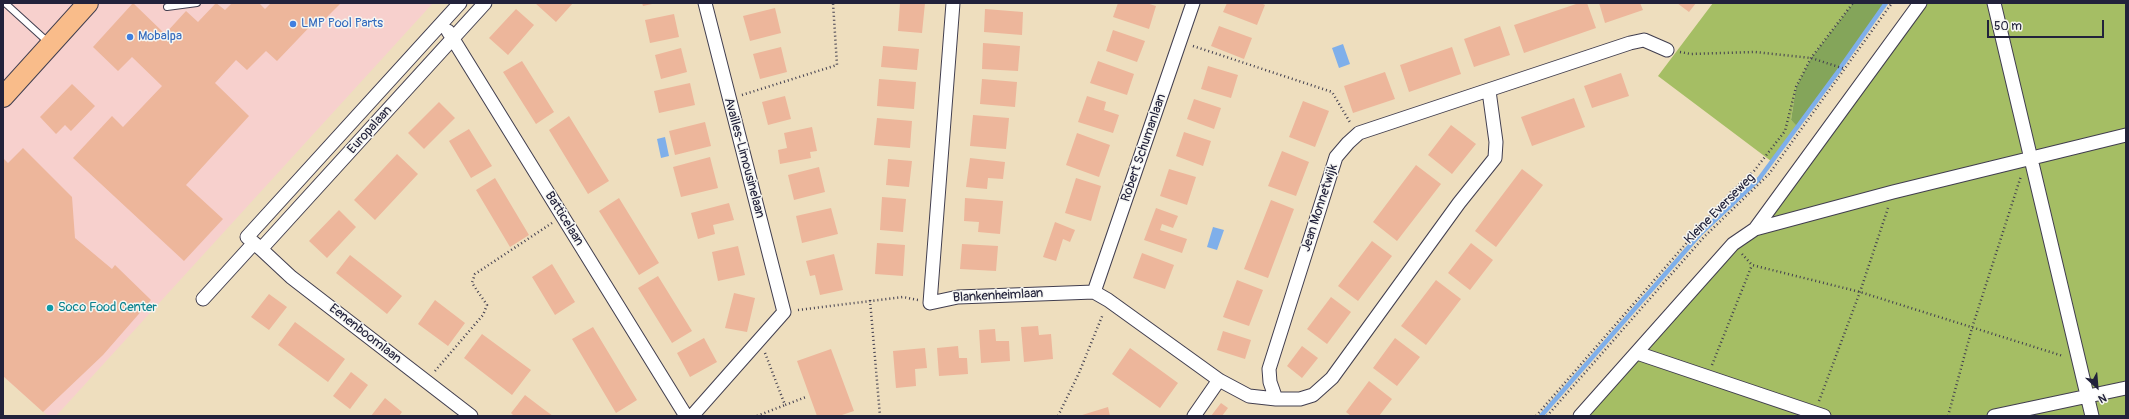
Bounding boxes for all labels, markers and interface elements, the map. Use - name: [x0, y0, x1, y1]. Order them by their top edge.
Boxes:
- scale bar: [1989, 12, 2106, 38]
- place label: LMP Pool Parts: [301, 16, 383, 32]
- marker: LMP Pool Parts: [288, 19, 298, 29]
- text: 50 m: [1994, 19, 2022, 34]
- place label: Mobalpa: [138, 29, 182, 45]
- marker: Mobalpa: [125, 32, 135, 42]
- street label: Robert Schumanlaan: [1118, 92, 1170, 204]
- street label: Availles-Limousinelaan: [720, 96, 768, 220]
- street label: Europalaan: [344, 103, 396, 157]
- street label: Jean Monnetwijk: [1299, 162, 1341, 254]
- street label: Kleine Everseweg: [1681, 170, 1759, 248]
- street label: Batticelaan: [541, 189, 587, 249]
- street label: Blankenheimlaan: [952, 286, 1044, 306]
- place label: Soco Food Center: [58, 300, 157, 316]
- street label: Eenenboomlaan: [326, 301, 404, 367]
- marker: Soco Food Center: [45, 303, 55, 313]
- north arrow: [2077, 367, 2117, 407]
- text: N: [2096, 391, 2109, 406]

